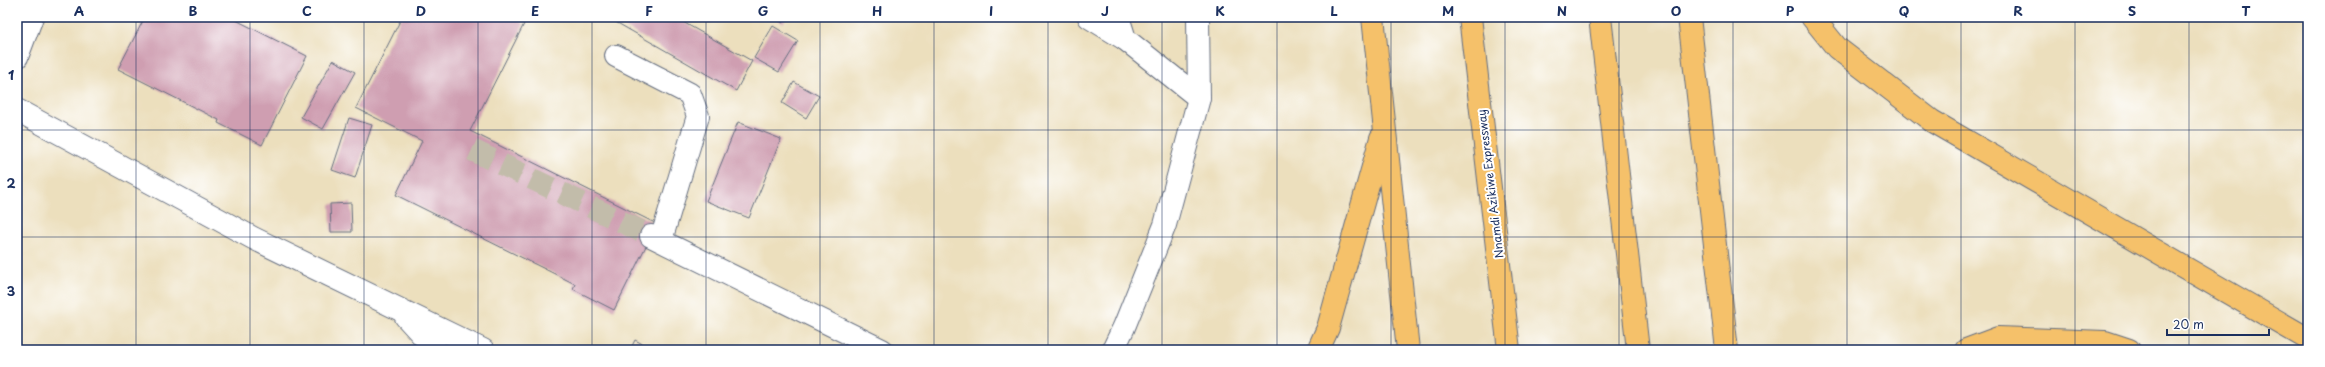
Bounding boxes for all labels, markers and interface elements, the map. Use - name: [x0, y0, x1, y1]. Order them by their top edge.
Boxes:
- text: A: [74, 1, 84, 20]
- text: B: [189, 1, 198, 20]
- text: C: [302, 1, 312, 20]
- text: D: [416, 1, 426, 20]
- text: E: [531, 1, 539, 20]
- text: F: [645, 1, 653, 20]
- text: G: [758, 1, 768, 20]
- text: H: [872, 1, 882, 20]
- text: I: [989, 1, 993, 20]
- text: J: [1101, 1, 1109, 20]
- text: K: [1215, 1, 1225, 20]
- text: L: [1330, 1, 1338, 20]
- text: M: [1442, 1, 1454, 20]
- text: N: [1557, 1, 1567, 20]
- text: O: [1671, 1, 1681, 20]
- text: P: [1786, 1, 1795, 20]
- text: Q: [1899, 1, 1909, 20]
- text: R: [2013, 1, 2023, 20]
- text: S: [2128, 1, 2136, 20]
- text: T: [2242, 1, 2251, 20]
- text: 1: [8, 65, 14, 84]
- street label: Nnamdi Azikiwe Expressway: [1472, 109, 1508, 259]
- text: 2: [6, 173, 16, 192]
- text: 3: [7, 281, 16, 300]
- scale bar: [2167, 311, 2269, 337]
- text: 20 m: [2173, 315, 2204, 333]

